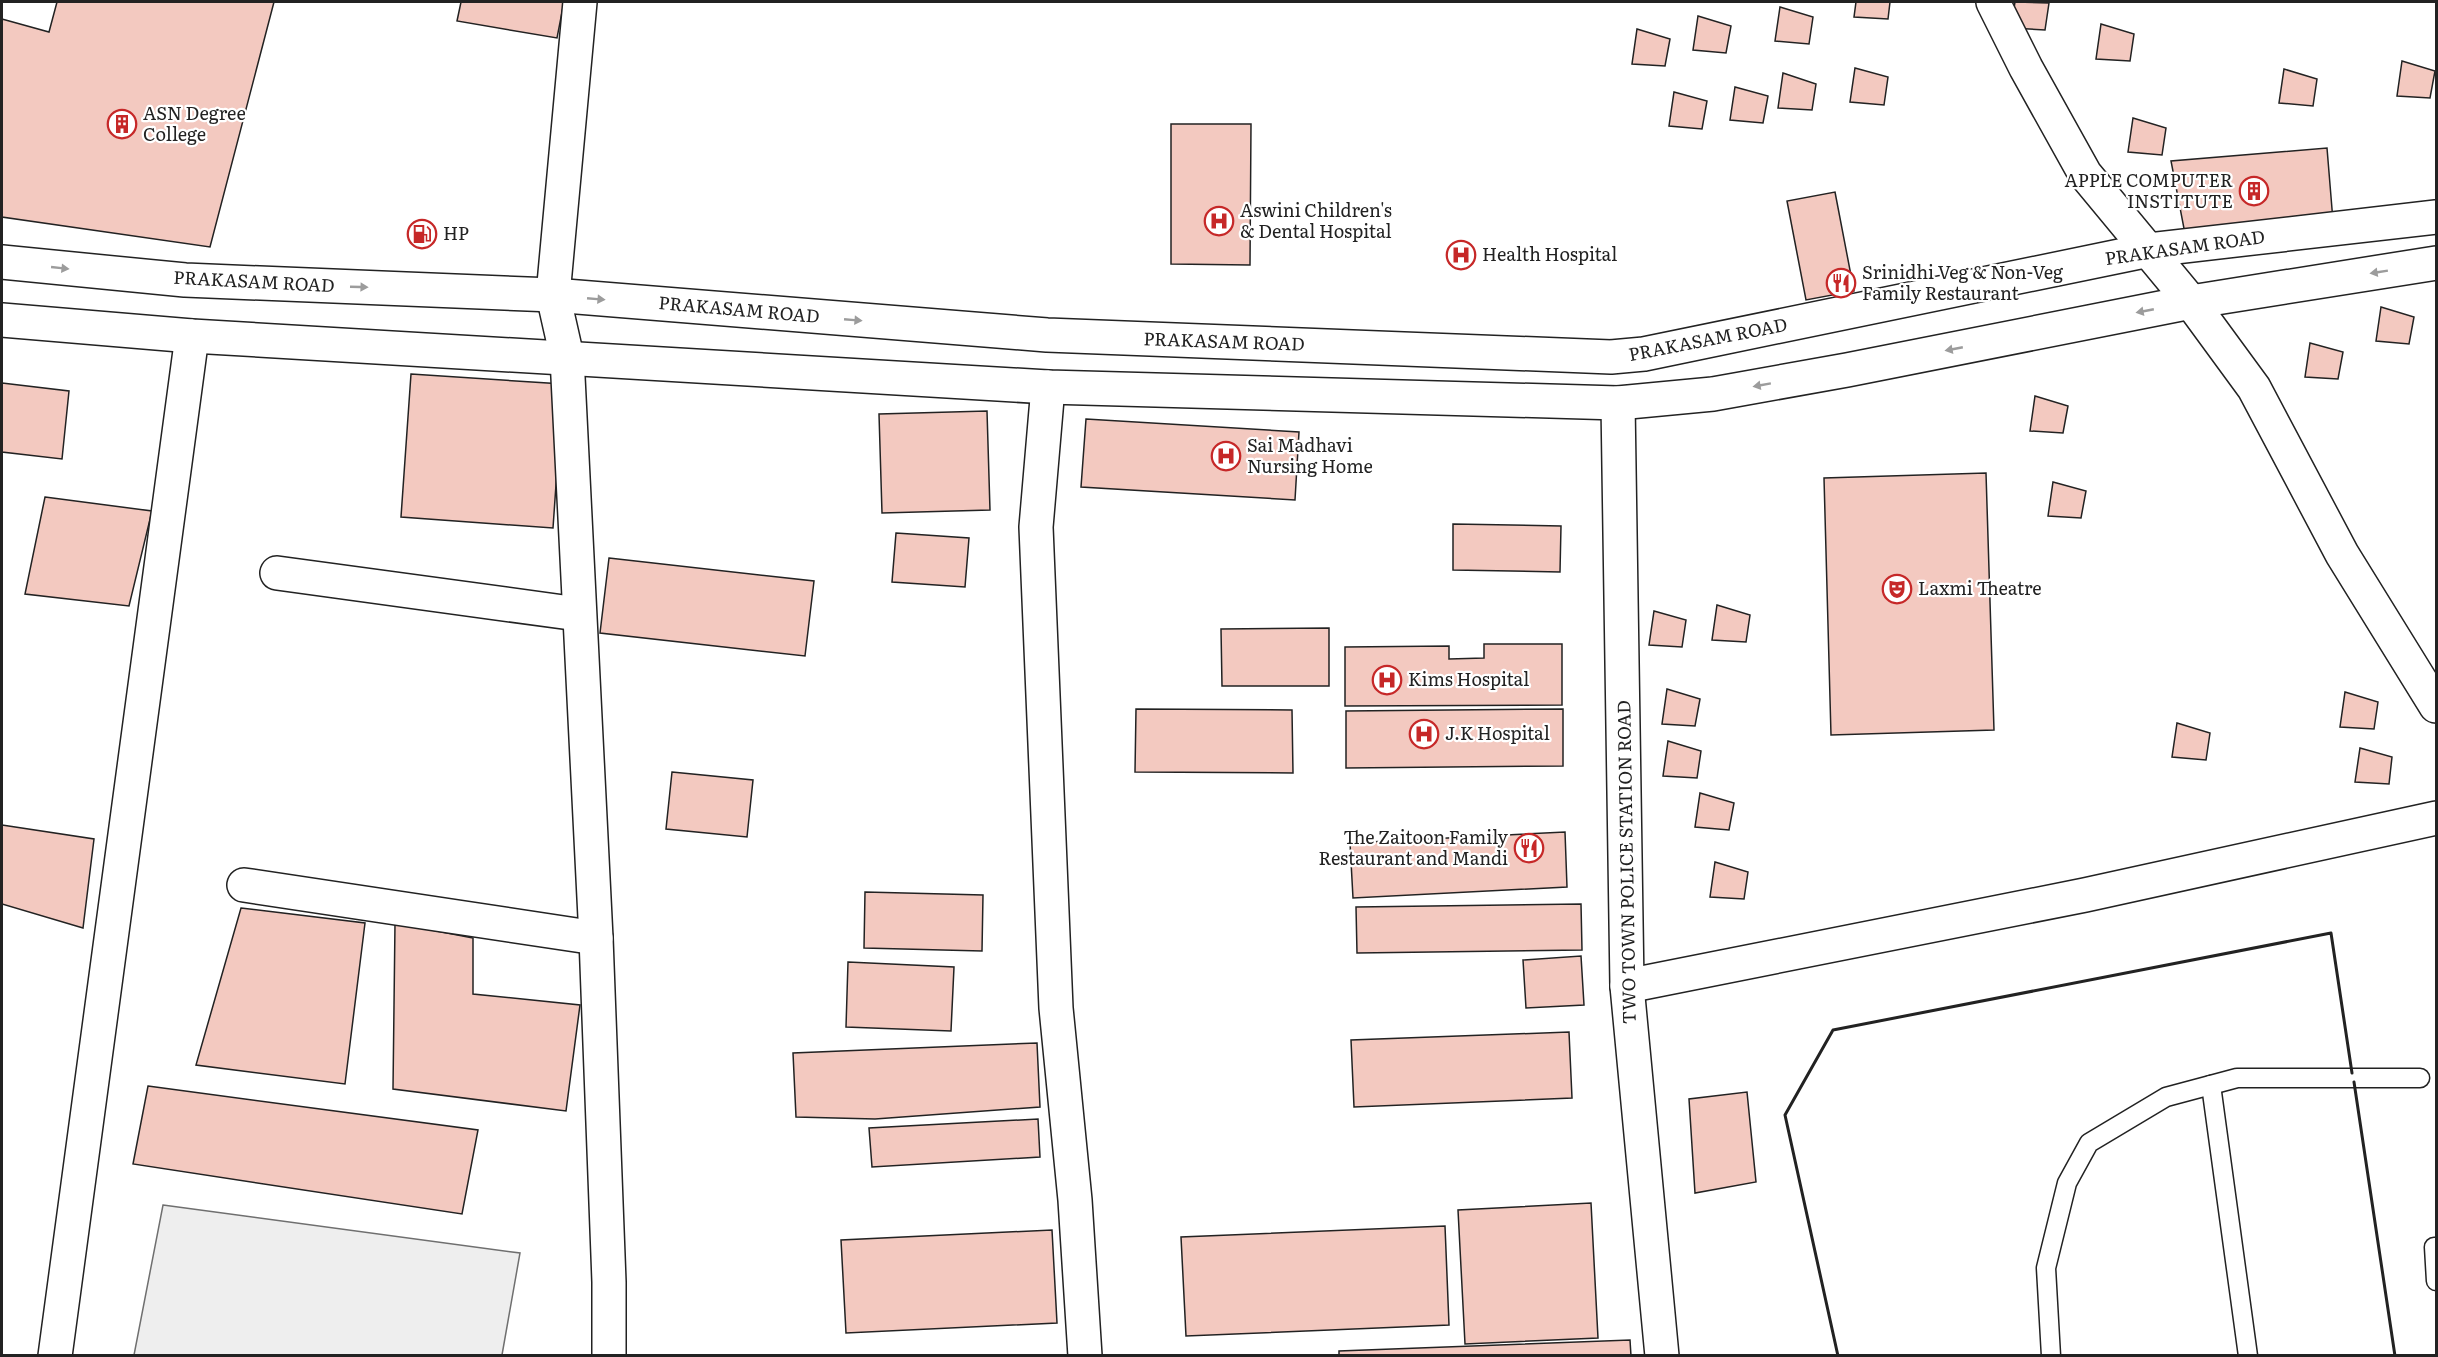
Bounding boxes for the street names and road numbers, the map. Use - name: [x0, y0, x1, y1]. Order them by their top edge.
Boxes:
- street label: PRAKASAM ROAD: [2103, 222, 2267, 271]
- street label: PRAKASAM ROAD: [173, 263, 335, 298]
- street label: PRAKASAM ROAD: [658, 288, 821, 329]
- street label: PRAKASAM ROAD: [1626, 310, 1790, 367]
- street label: PRAKASAM ROAD: [1143, 324, 1305, 357]
- street label: TWO TOWN POLICE STATION ROAD: [1609, 700, 1642, 1024]

